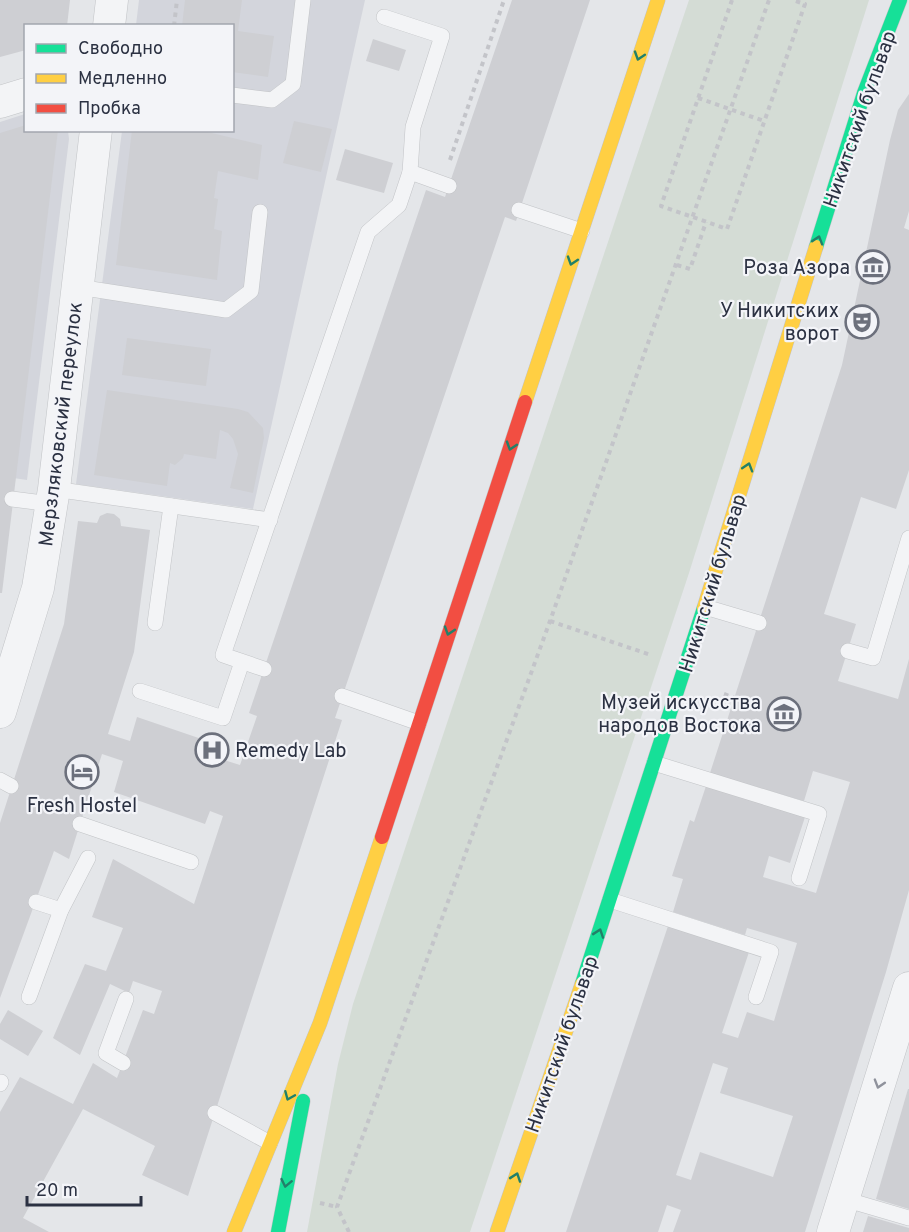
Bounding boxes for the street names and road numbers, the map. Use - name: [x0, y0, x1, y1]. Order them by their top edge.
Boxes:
- street label: Никитский бульвар: [818, 28, 903, 212]
- street label: Мерзляковский переулок: [34, 300, 90, 548]
- street label: Никитский бульвар: [674, 491, 753, 676]
- street label: Никитский бульвар: [520, 953, 605, 1137]

